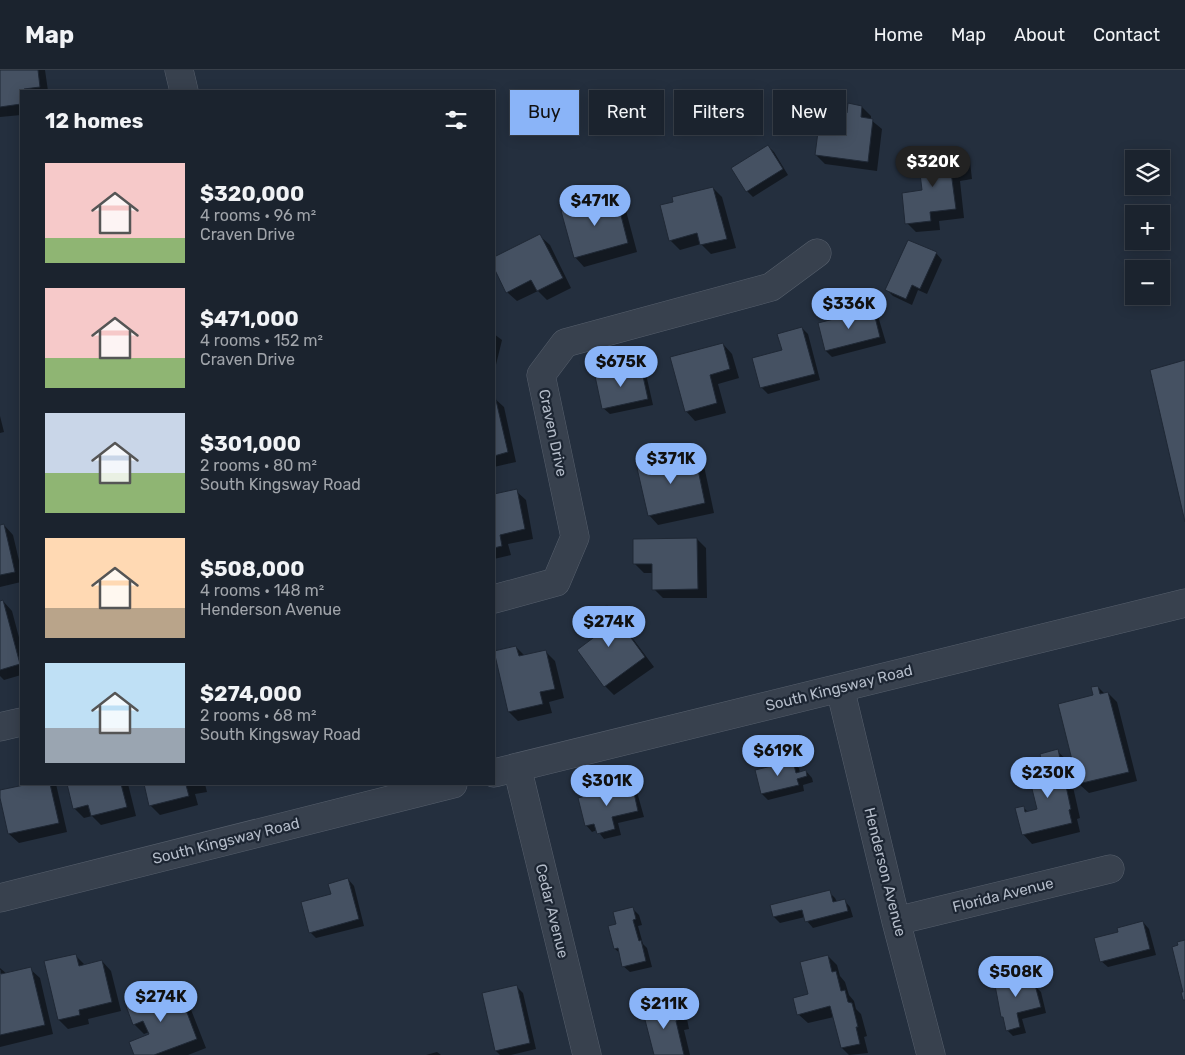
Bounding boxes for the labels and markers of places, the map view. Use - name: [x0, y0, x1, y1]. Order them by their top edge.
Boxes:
- pin: $320K: [898, 146, 968, 188]
- pin: $471K: [560, 184, 630, 227]
- pin: $336K: [814, 288, 884, 330]
- pin: $675K: [586, 346, 656, 388]
- pin: $371K: [636, 442, 706, 485]
- pin: $274K: [574, 606, 644, 648]
- pin: $619K: [743, 734, 813, 777]
- pin: $230K: [1013, 756, 1083, 799]
- pin: $301K: [572, 764, 642, 807]
- pin: $508K: [981, 956, 1051, 998]
- pin: $274K: [126, 980, 196, 1023]
- pin: $211K: [629, 988, 699, 1030]

